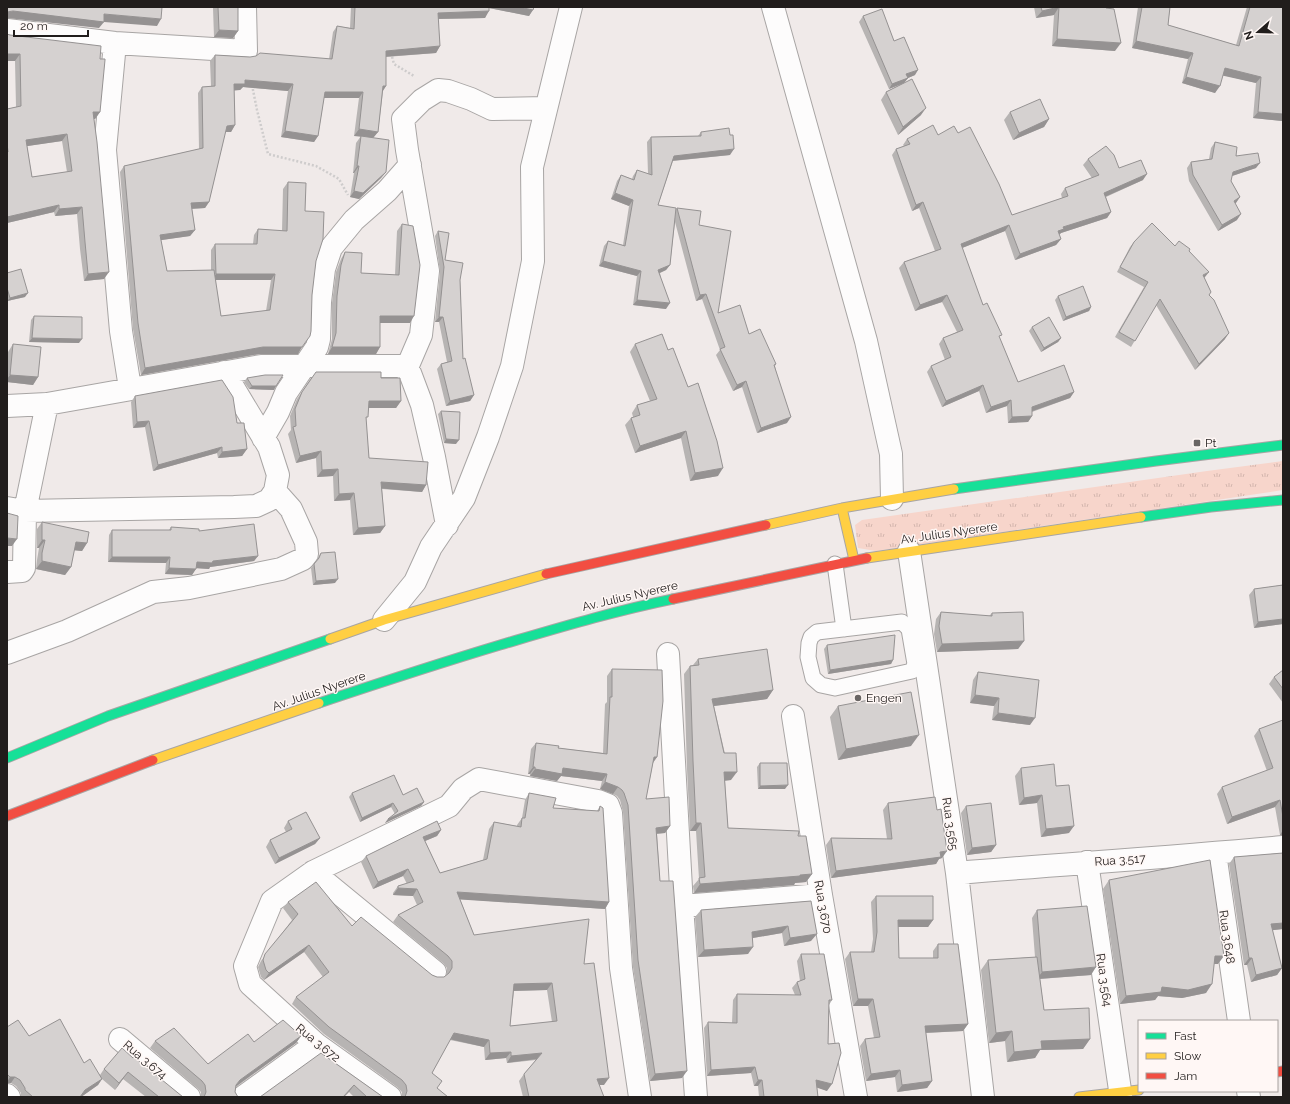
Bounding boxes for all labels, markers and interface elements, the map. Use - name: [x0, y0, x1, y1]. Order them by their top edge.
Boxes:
- scale bar: [14, 12, 88, 38]
- north arrow: [1238, 12, 1278, 52]
- text: 20 m: [20, 19, 48, 33]
- text: N: [1242, 29, 1257, 41]
- place label: Pt: [1205, 436, 1216, 450]
- marker: Pt: [1192, 438, 1202, 448]
- street label: Av. Julius Nyerere: [900, 519, 998, 547]
- street label: Av. Julius Nyerere: [581, 578, 679, 614]
- street label: Av. Julius Nyerere: [271, 668, 367, 714]
- place label: Engen: [866, 691, 902, 705]
- marker: Engen: [853, 693, 863, 703]
- street label: Rua 3.565: [939, 797, 961, 852]
- street label: Rua 3.517: [1094, 851, 1147, 869]
- street label: Rua 3.670: [811, 879, 835, 935]
- street label: Rua 3.648: [1216, 909, 1238, 965]
- street label: Rua 3.564: [1093, 953, 1115, 1008]
- legend: [1138, 1020, 1278, 1092]
- street label: Rua 3.672: [293, 1021, 343, 1065]
- text: Fast: [1174, 1029, 1197, 1043]
- street label: Rua 3.674: [120, 1038, 170, 1083]
- text: Slow: [1174, 1049, 1201, 1063]
- text: Jam: [1174, 1069, 1197, 1083]

